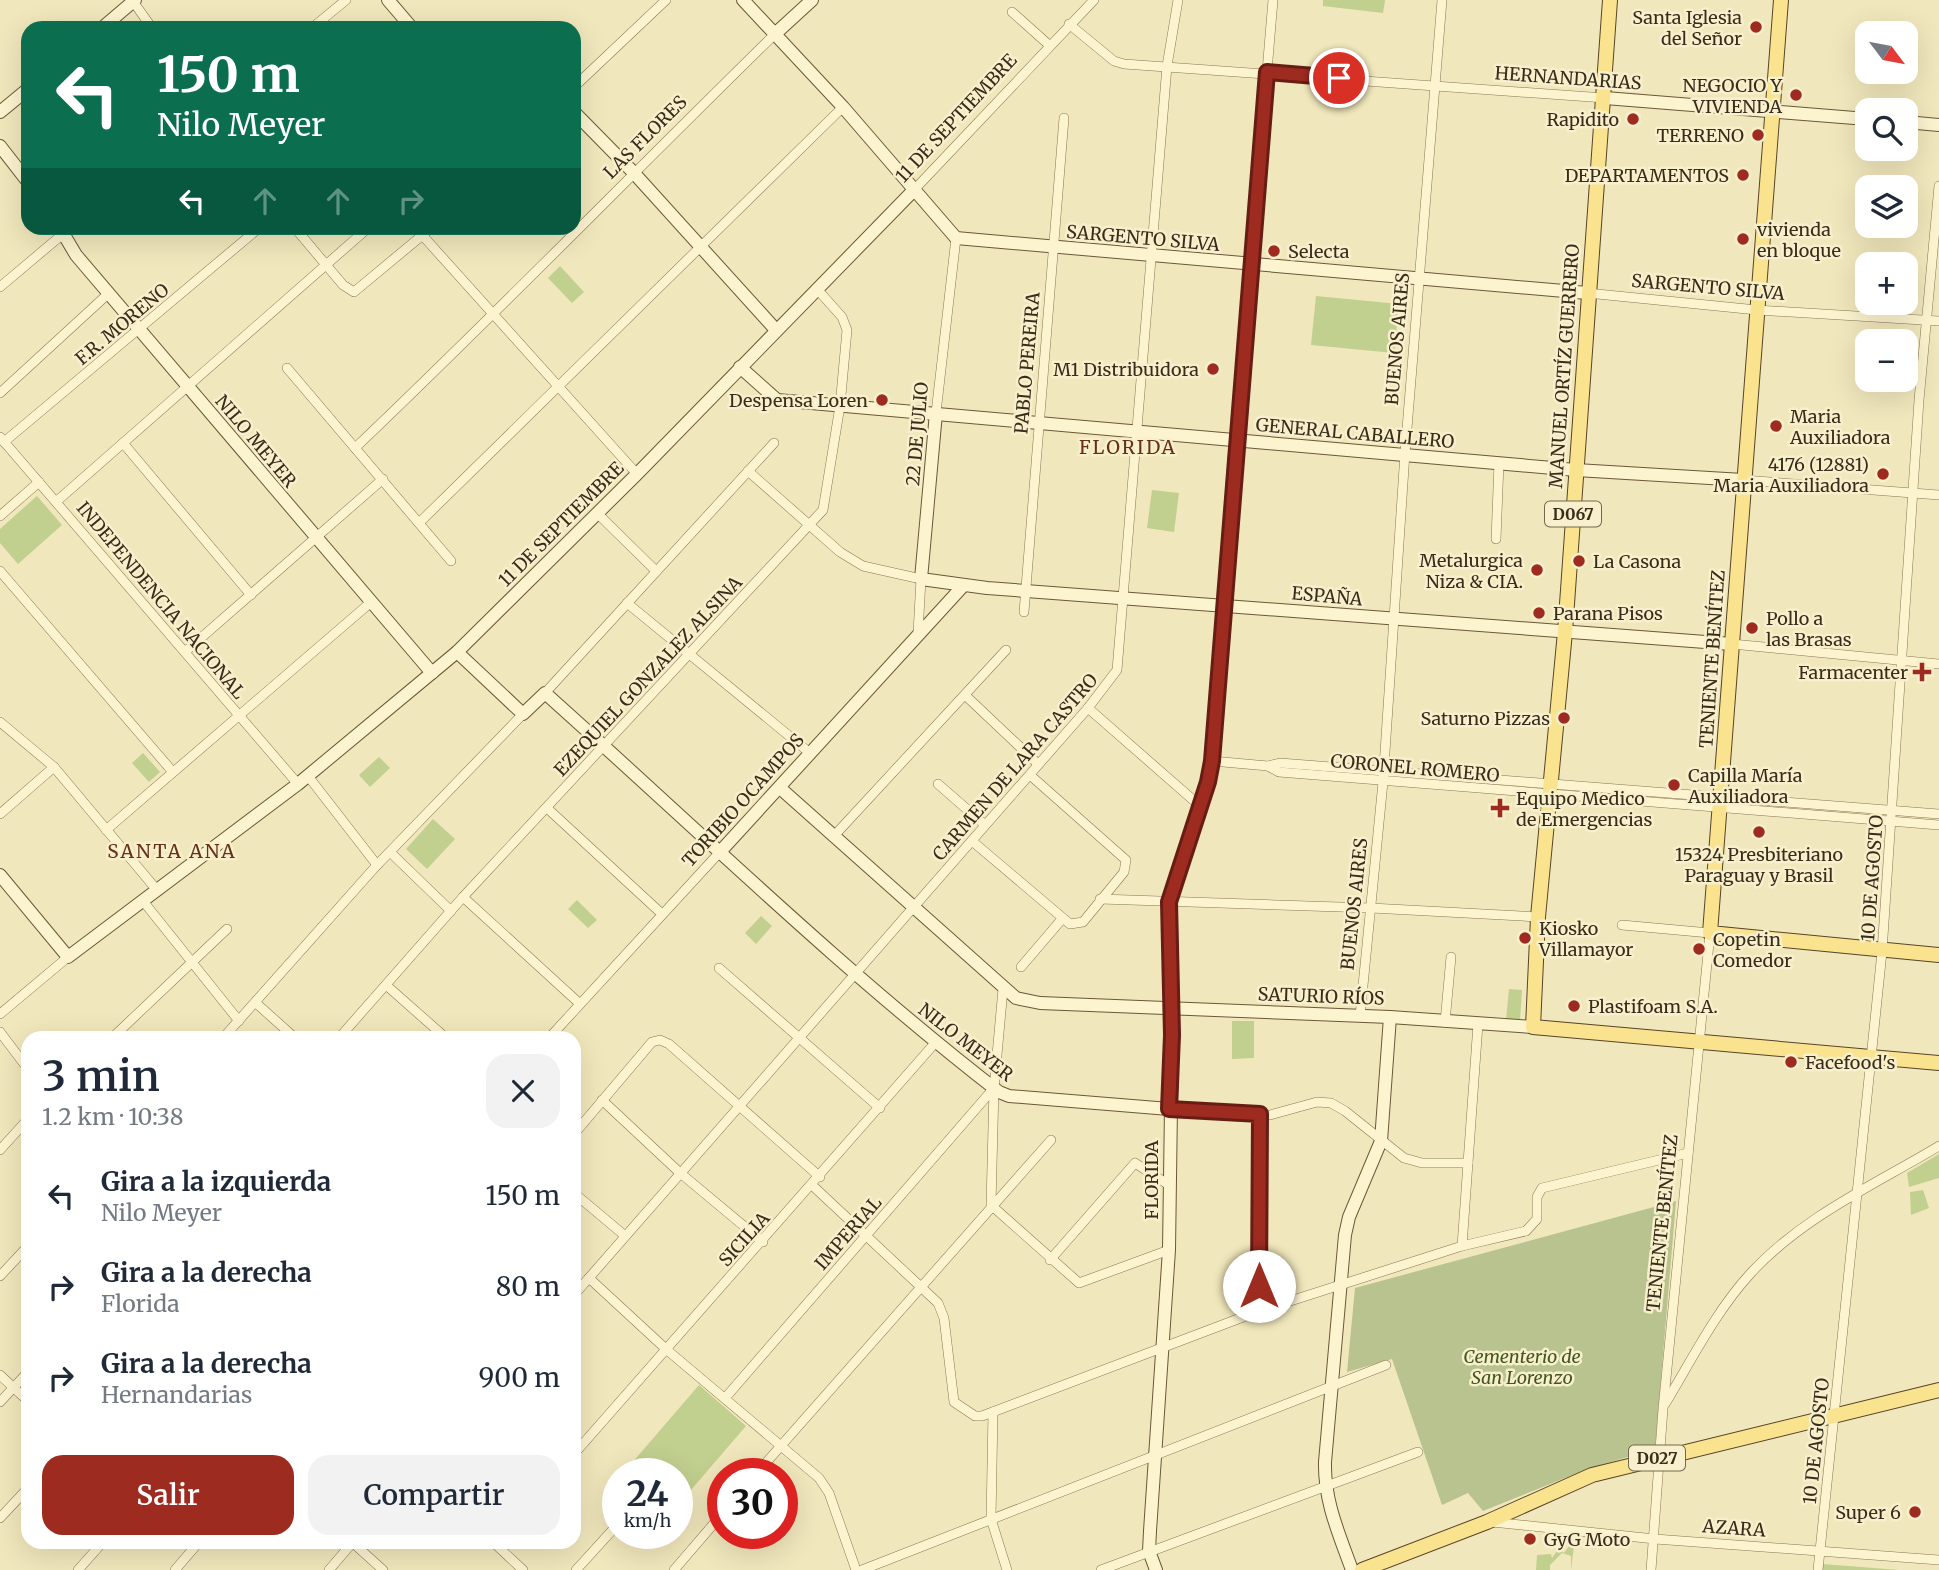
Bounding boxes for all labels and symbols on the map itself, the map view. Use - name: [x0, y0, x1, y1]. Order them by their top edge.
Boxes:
- place label: Santa Iglesia del Señor: [1632, 6, 1742, 50]
- marker: Santa Iglesia del Señor: [1748, 19, 1764, 35]
- north arrow: [1855, 21, 1918, 84]
- street label: 11 DE SEPTIEMBRE: [890, 48, 1022, 187]
- pin: [1309, 48, 1369, 108]
- street label: HERNANDARIAS: [1494, 61, 1643, 95]
- place label: NEGOCIO Y VIVIENDA: [1682, 74, 1782, 118]
- marker: NEGOCIO Y VIVIENDA: [1788, 87, 1804, 103]
- street label: LAS FLORES: [598, 90, 692, 184]
- place label: Rapidito: [1547, 108, 1619, 131]
- marker: Rapidito: [1625, 111, 1641, 127]
- place label: TERRENO: [1657, 124, 1744, 147]
- marker: TERRENO: [1750, 127, 1766, 143]
- place label: DEPARTAMENTOS: [1565, 164, 1729, 187]
- marker: DEPARTAMENTOS: [1735, 167, 1751, 183]
- place label: vivienda en bloque: [1756, 218, 1841, 262]
- street label: SARGENTO SILVA: [1065, 220, 1221, 256]
- marker: vivienda en bloque: [1735, 231, 1751, 247]
- place label: Selecta: [1288, 240, 1350, 263]
- marker: Selecta: [1266, 243, 1282, 259]
- street label: MANUEL ORTÍZ GUERRERO: [1544, 243, 1584, 489]
- street label: SARGENTO SILVA: [1630, 269, 1786, 305]
- street label: BUENOS AIRES: [1380, 272, 1414, 406]
- street label: F.R. MORENO: [70, 278, 174, 370]
- street label: PABLO PEREIRA: [1009, 291, 1045, 435]
- place label: M1 Distribuidora: [1053, 358, 1199, 381]
- marker: M1 Distribuidora: [1205, 361, 1221, 377]
- street label: 22 DE JULIO: [901, 381, 933, 487]
- place label: Despensa Loren: [729, 389, 868, 412]
- street label: NILO MEYER: [211, 390, 302, 492]
- marker: Despensa Loren: [874, 392, 890, 408]
- place label: Maria Auxiliadora: [1789, 405, 1891, 449]
- street label: GENERAL CABALLERO: [1255, 413, 1455, 453]
- marker: Maria Auxiliadora: [1768, 418, 1784, 434]
- district label: FLORIDA: [1079, 435, 1177, 459]
- place label: 4176 (12881) Maria Auxiliadora: [1713, 453, 1869, 497]
- street label: 11 DE SEPTIEMBRE: [494, 456, 629, 591]
- marker: 4176 (12881) Maria Auxiliadora: [1875, 466, 1891, 482]
- street label: INDEPENDENCIA NACIONAL: [72, 497, 250, 703]
- road number: D067: [1545, 502, 1601, 526]
- place label: Metalurgica Niza & CIA.: [1419, 549, 1523, 593]
- place label: La Casona: [1593, 550, 1682, 573]
- marker: La Casona: [1571, 553, 1587, 569]
- marker: Metalurgica Niza & CIA.: [1529, 562, 1545, 578]
- street label: TENIENTE BENÍTEZ: [1694, 569, 1730, 749]
- street label: EZEQUIEL GONZALEZ ALSINA: [549, 571, 747, 781]
- street label: ESPAÑA: [1290, 581, 1364, 611]
- place label: Parana Pisos: [1553, 602, 1663, 625]
- marker: Parana Pisos: [1531, 605, 1547, 621]
- place label: Pollo a las Brasas: [1766, 607, 1852, 651]
- marker: Pollo a las Brasas: [1744, 620, 1760, 636]
- place label: Farmacenter: [1798, 661, 1908, 684]
- marker: Farmacenter: [1914, 664, 1930, 680]
- street label: CARMEN DE LARA CASTRO: [927, 669, 1103, 865]
- place label: Saturno Pizzas: [1420, 707, 1550, 730]
- marker: Saturno Pizzas: [1556, 710, 1572, 726]
- street label: TORIBIO OCAMPOS: [677, 728, 809, 871]
- street label: CORONEL ROMERO: [1330, 749, 1500, 787]
- place label: Capilla María Auxiliadora: [1687, 764, 1803, 808]
- marker: Capilla María Auxiliadora: [1666, 777, 1682, 793]
- place label: Equipo Medico de Emergencias: [1516, 787, 1653, 831]
- marker: Equipo Medico de Emergencias: [1490, 798, 1510, 818]
- street label: 10 DE AGOSTO: [1856, 814, 1888, 942]
- marker: 15324 Presbiteriano Paraguay y Brasil: [1751, 824, 1767, 840]
- street label: BUENOS AIRES: [1336, 836, 1372, 971]
- district label: SANTA ANA: [107, 839, 237, 863]
- place label: 15324 Presbiteriano Paraguay y Brasil: [1675, 843, 1843, 887]
- place label: Kiosko Villamayor: [1538, 917, 1633, 961]
- place label: Copetin Comedor: [1713, 928, 1792, 972]
- marker: Kiosko Villamayor: [1517, 930, 1533, 946]
- marker: Copetin Comedor: [1691, 941, 1707, 957]
- street label: SATURIO RÍOS: [1257, 982, 1385, 1010]
- place label: Plastifoam S.A.: [1588, 995, 1718, 1018]
- street label: NILO MEYER: [914, 998, 1018, 1086]
- marker: Plastifoam S.A.: [1566, 998, 1582, 1014]
- place label: Facefood's: [1805, 1051, 1895, 1074]
- marker: Facefood's: [1783, 1054, 1799, 1070]
- street label: TENIENTE BENÍTEZ: [1641, 1133, 1683, 1313]
- street label: FLORIDA: [1140, 1140, 1163, 1220]
- street label: IMPERIAL: [810, 1191, 886, 1275]
- street label: SICILIA: [714, 1207, 775, 1271]
- position arrow: [1222, 1249, 1296, 1323]
- park label: Cementerio de San Lorenzo: [1463, 1345, 1581, 1389]
- street label: 10 DE AGOSTO: [1798, 1377, 1834, 1505]
- road number: D027: [1629, 1446, 1685, 1470]
- speed limit sign: 30: [707, 1458, 798, 1549]
- place label: Super 6: [1835, 1501, 1901, 1524]
- marker: Super 6: [1907, 1504, 1923, 1520]
- street label: AZARA: [1701, 1514, 1767, 1542]
- place label: GyG Moto: [1544, 1528, 1630, 1551]
- marker: GyG Moto: [1522, 1531, 1538, 1547]

